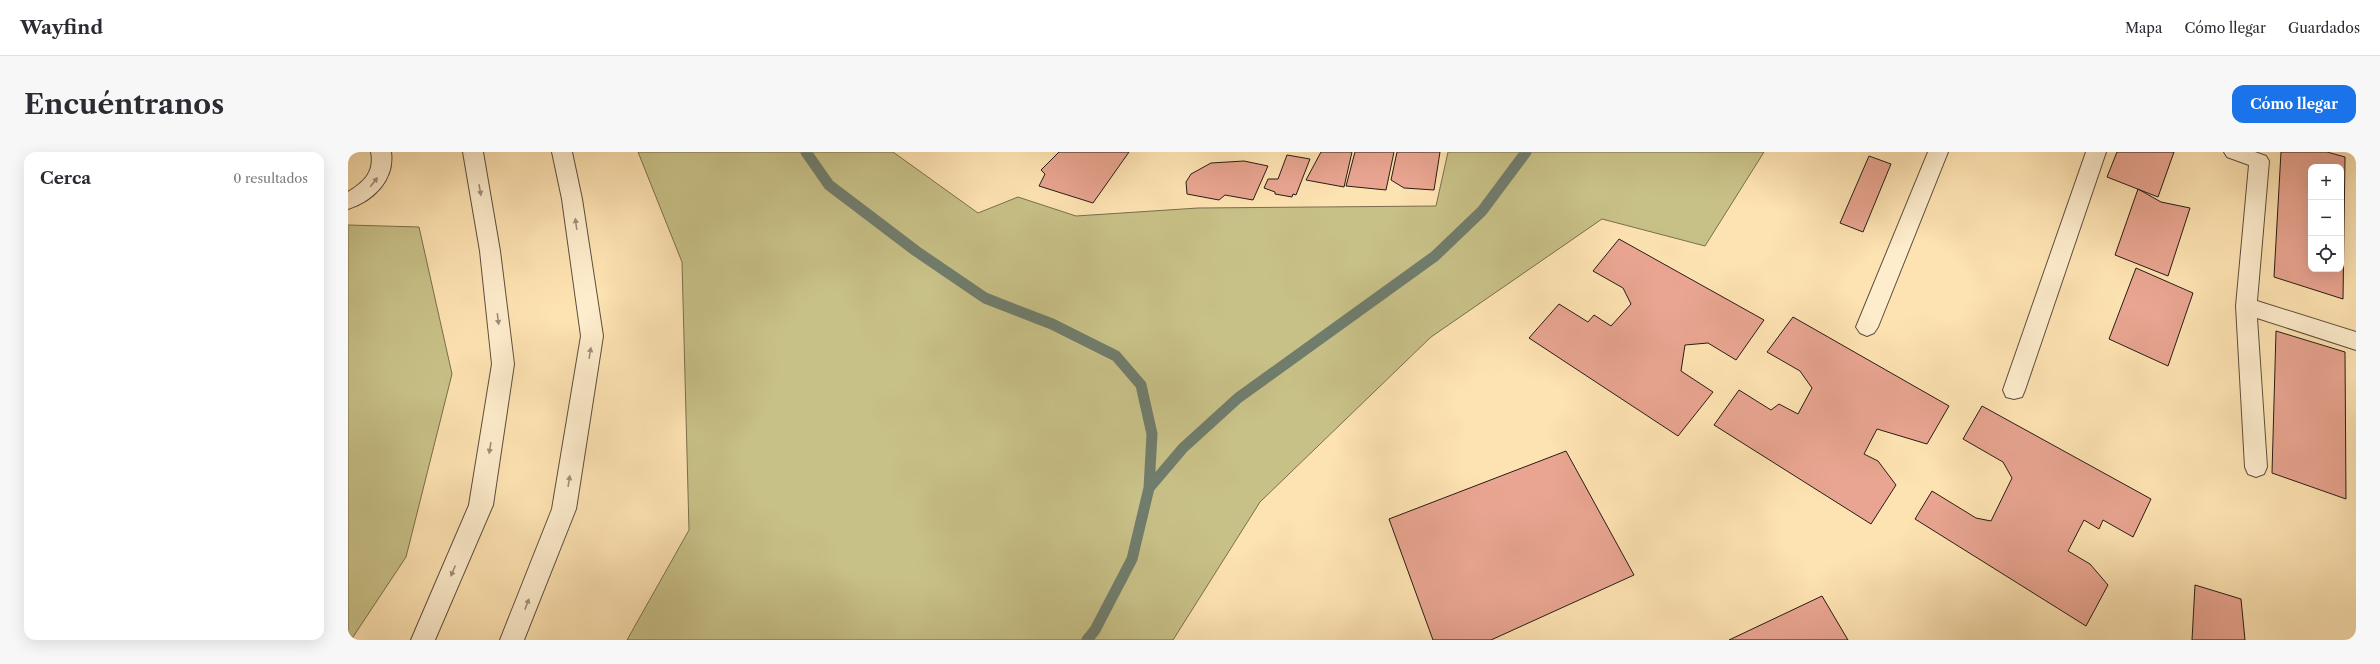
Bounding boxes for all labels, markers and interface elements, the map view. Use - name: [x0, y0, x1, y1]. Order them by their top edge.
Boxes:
- text: Wayfind: [20, 16, 103, 39]
- text: Mapa: [2125, 19, 2162, 37]
- text: Cómo llegar: [2184, 19, 2266, 37]
- text: Guardados: [2288, 19, 2360, 37]
- button: Cómo llegar: [2232, 85, 2356, 123]
- text: Encuéntranos: [24, 87, 224, 121]
- map controls: [2308, 164, 2344, 272]
- button: +: [2308, 164, 2344, 200]
- text: Cerca: [40, 168, 91, 188]
- text: 0 resultados: [233, 170, 308, 186]
- one-way arrow: [370, 176, 378, 187]
- one-way arrow: [477, 184, 483, 197]
- button: −: [2308, 200, 2344, 236]
- one-way arrow: [573, 218, 579, 230]
- button: locate: [2308, 236, 2344, 272]
- one-way arrow: [495, 313, 501, 325]
- one-way arrow: [587, 347, 593, 359]
- one-way arrow: [487, 442, 493, 454]
- one-way arrow: [566, 475, 572, 487]
- one-way arrow: [449, 566, 455, 578]
- one-way arrow: [524, 597, 530, 609]

